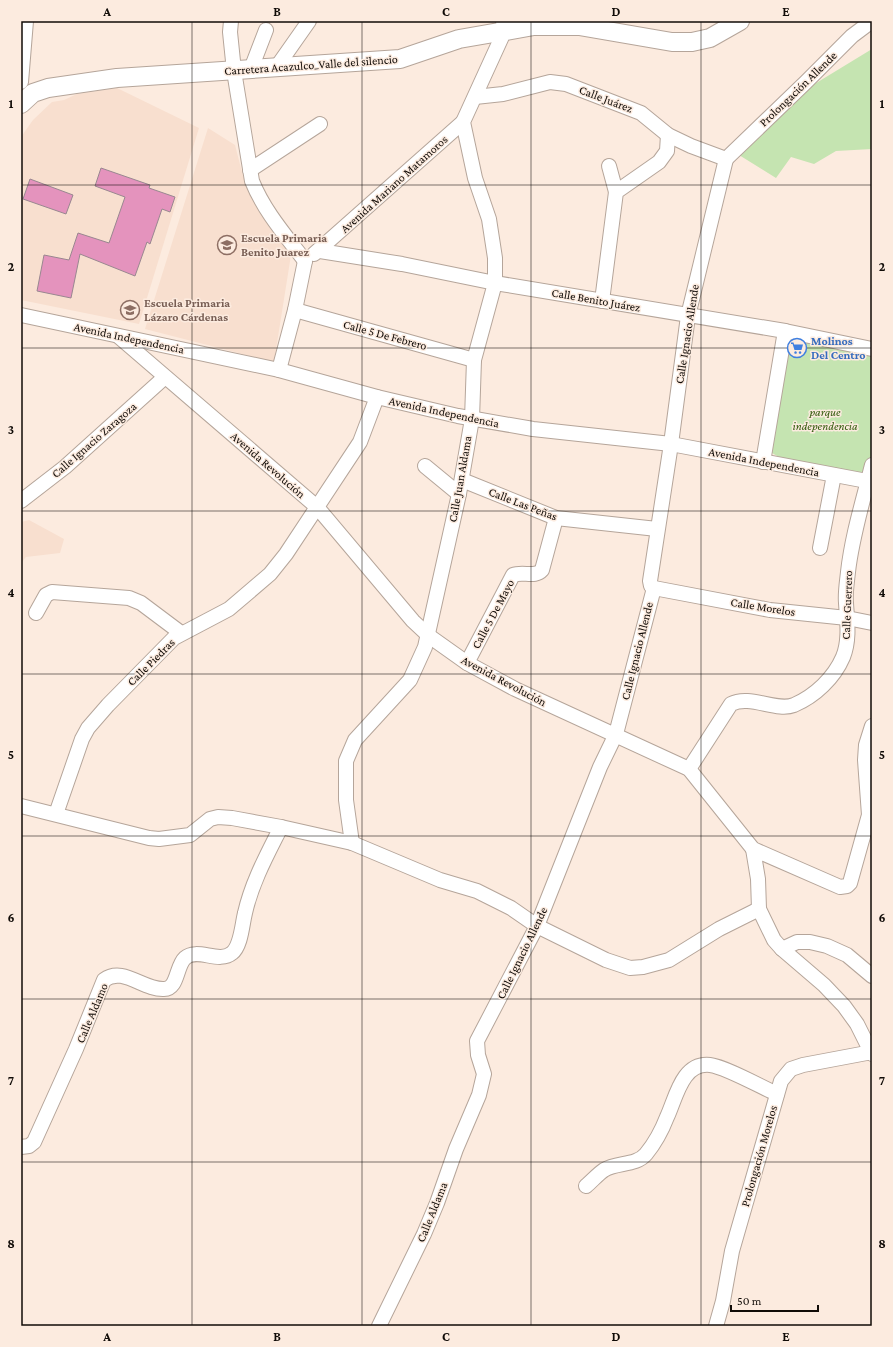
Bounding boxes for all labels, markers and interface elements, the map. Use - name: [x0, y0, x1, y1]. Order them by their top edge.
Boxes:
- text: A: [102, 4, 111, 19]
- text: B: [273, 4, 281, 19]
- text: C: [442, 4, 450, 19]
- text: D: [612, 4, 621, 19]
- text: E: [782, 4, 790, 19]
- street label: Prolongación Allende: [756, 49, 840, 129]
- street label: Carretera Acazulco_Valle del silencio: [224, 52, 398, 78]
- street label: Calle Juárez: [577, 82, 635, 116]
- text: 1: [9, 96, 14, 111]
- text: 1: [880, 96, 885, 111]
- street label: Avenida Mariano Matamoros: [338, 132, 451, 236]
- place label: Escuela Primaria Benito Juarez: [241, 231, 327, 259]
- school or university icon: Escuela Primaria Benito Juarez: [216, 234, 238, 256]
- text: 2: [8, 259, 15, 274]
- text: 2: [879, 259, 886, 274]
- street label: Calle Ignacio Allende: [672, 283, 702, 385]
- street label: Calle Benito Juárez: [551, 285, 641, 315]
- place label: Escuela Primaria Lázaro Cárdenas: [144, 296, 230, 324]
- school or university icon: Escuela Primaria Lázaro Cárdenas: [119, 299, 141, 321]
- street label: Calle 5 De Febrero: [342, 317, 428, 353]
- street label: Avenida Independencia: [73, 319, 186, 357]
- place label: Molinos Del Centro: [811, 334, 865, 362]
- supermarket icon: Molinos Del Centro: [786, 337, 808, 359]
- street label: Avenida Independencia: [388, 393, 501, 431]
- street label: Calle Ignacio Zaragoza: [49, 399, 140, 481]
- park label: parque independencia: [792, 405, 858, 433]
- text: 3: [8, 422, 14, 437]
- text: 3: [879, 422, 885, 437]
- street label: Avenida Revolución: [228, 429, 309, 502]
- street label: Calle Juan Aldama: [445, 434, 475, 523]
- street label: Avenida Independencia: [708, 444, 821, 480]
- street label: Calle Las Peñas: [487, 484, 560, 524]
- street label: Calle Guerrero: [839, 570, 855, 640]
- street label: Calle 5 De Mayo: [469, 577, 517, 651]
- text: 4: [7, 585, 15, 600]
- text: 4: [878, 585, 886, 600]
- street label: Calle Morelos: [730, 595, 797, 619]
- street label: Calle Ignacio Allende: [618, 601, 656, 701]
- street label: Calle Piedras: [124, 635, 178, 689]
- street label: Avenida Revolución: [459, 653, 549, 710]
- text: 5: [8, 747, 14, 762]
- text: 5: [879, 747, 885, 762]
- street label: Calle Ignacio Allende: [494, 905, 550, 1001]
- text: 6: [7, 910, 15, 925]
- text: 6: [878, 910, 886, 925]
- street label: Calle Aldamo: [73, 981, 111, 1045]
- text: 7: [8, 1073, 14, 1088]
- text: 7: [879, 1073, 885, 1088]
- street label: Prolongación Morelos: [738, 1104, 780, 1208]
- street label: Calle Aldama: [414, 1180, 451, 1244]
- text: 8: [7, 1236, 15, 1251]
- text: 8: [878, 1236, 886, 1251]
- scale bar: [731, 1287, 818, 1313]
- text: 50 m: [737, 1294, 762, 1308]
- text: A: [102, 1329, 111, 1344]
- text: B: [273, 1329, 281, 1344]
- text: C: [442, 1329, 450, 1344]
- text: D: [612, 1329, 621, 1344]
- text: E: [782, 1329, 790, 1344]

